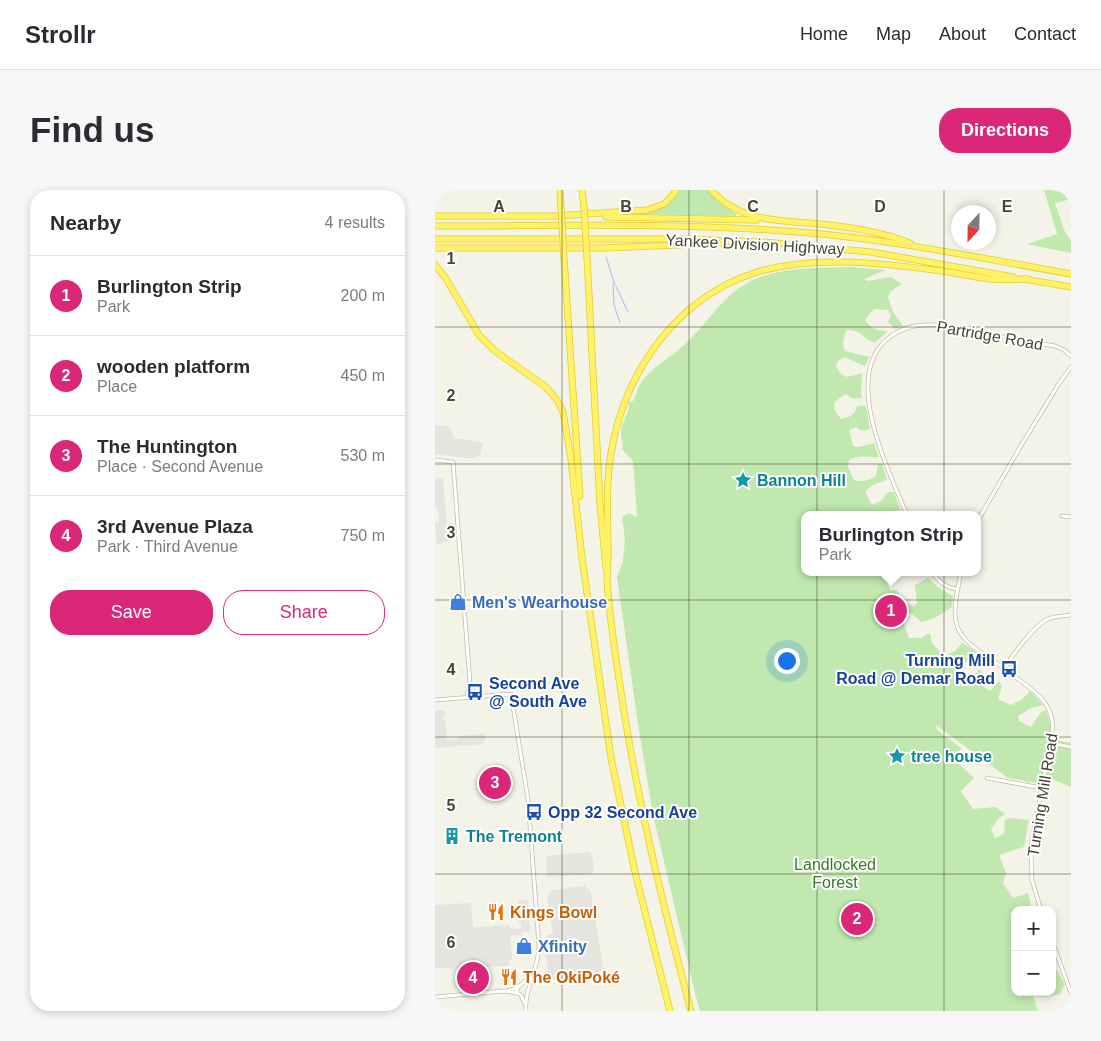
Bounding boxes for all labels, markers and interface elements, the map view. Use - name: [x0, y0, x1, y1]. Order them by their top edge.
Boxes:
- text: Strollr: [25, 21, 96, 48]
- text: Home: [800, 24, 848, 44]
- text: Map: [876, 24, 911, 44]
- text: About: [939, 24, 986, 44]
- text: Contact: [1014, 24, 1076, 44]
- button: Directions: [939, 108, 1071, 153]
- text: Find us: [30, 110, 154, 149]
- text: A: [493, 198, 505, 215]
- text: B: [620, 198, 632, 215]
- text: C: [747, 198, 759, 215]
- text: D: [874, 198, 886, 215]
- text: E: [1002, 198, 1013, 215]
- north arrow: [951, 205, 996, 250]
- text: Nearby: [50, 211, 121, 234]
- text: 4 results: [325, 214, 385, 231]
- street label: Yankee Division Highway: [665, 231, 845, 258]
- text: 1: [447, 250, 456, 267]
- text: Burlington Strip: [97, 276, 242, 297]
- text: 1: [62, 287, 70, 304]
- text: 200 m: [341, 287, 385, 304]
- text: Park: [97, 298, 130, 315]
- street label: Partridge Road: [935, 318, 1044, 353]
- text: wooden platform: [97, 356, 250, 377]
- text: 2: [62, 367, 70, 384]
- text: 450 m: [341, 367, 385, 384]
- text: Place: [97, 378, 137, 395]
- text: 2: [447, 387, 456, 404]
- text: The Huntington: [97, 436, 237, 457]
- text: 3: [62, 447, 70, 464]
- text: 530 m: [341, 447, 385, 464]
- text: Place · Second Avenue: [97, 458, 263, 475]
- place icon: Bannon Hill: [733, 470, 753, 490]
- place label: Bannon Hill: [757, 472, 846, 489]
- popup: [801, 511, 981, 576]
- text: 3rd Avenue Plaza: [97, 516, 253, 537]
- text: 3: [447, 524, 456, 541]
- text: Burlington Strip: [819, 524, 963, 545]
- text: 4: [62, 527, 70, 544]
- text: 750 m: [341, 527, 385, 544]
- text: Park · Third Avenue: [97, 538, 238, 555]
- text: Park: [819, 546, 852, 563]
- button: Save: [50, 590, 213, 635]
- button: Share: [223, 590, 385, 635]
- shop icon: Men's Wearhouse: [448, 592, 468, 612]
- pin: 1: [875, 592, 907, 630]
- place label: Men's Wearhouse: [472, 594, 607, 611]
- your location: [774, 648, 800, 674]
- place label: Turning Mill Road @ Demar Road: [836, 652, 995, 687]
- bus stop icon: Turning Mill Road @ Demar Road: [999, 659, 1019, 679]
- text: 4: [447, 661, 456, 678]
- place label: Second Ave @ South Ave: [489, 675, 587, 710]
- bus stop icon: Second Ave @ South Ave: [465, 682, 485, 702]
- street label: Turning Mill Road: [1024, 732, 1061, 858]
- place icon: tree house: [887, 746, 907, 766]
- place label: tree house: [911, 748, 992, 765]
- pin: 3: [479, 764, 511, 802]
- text: 5: [447, 797, 456, 814]
- bus stop icon: Opp 32 Second Ave: [524, 802, 544, 822]
- place label: Opp 32 Second Ave: [548, 804, 697, 821]
- building icon: The Tremont: [442, 826, 462, 846]
- place label: The Tremont: [466, 828, 563, 845]
- park label: Landlocked Forest: [794, 856, 876, 891]
- pin: 2: [841, 900, 873, 938]
- restaurant icon: Kings Bowl: [486, 902, 506, 922]
- place label: Kings Bowl: [510, 904, 597, 921]
- map controls: [1011, 906, 1056, 996]
- button: +: [1011, 906, 1056, 951]
- text: 6: [447, 934, 456, 951]
- shop icon: Xfinity: [514, 936, 534, 956]
- place label: Xfinity: [538, 938, 587, 955]
- button: −: [1011, 951, 1056, 996]
- pin: 4: [457, 959, 489, 997]
- restaurant icon: The OkiPoké: [499, 967, 519, 987]
- place label: The OkiPoké: [523, 969, 620, 986]

